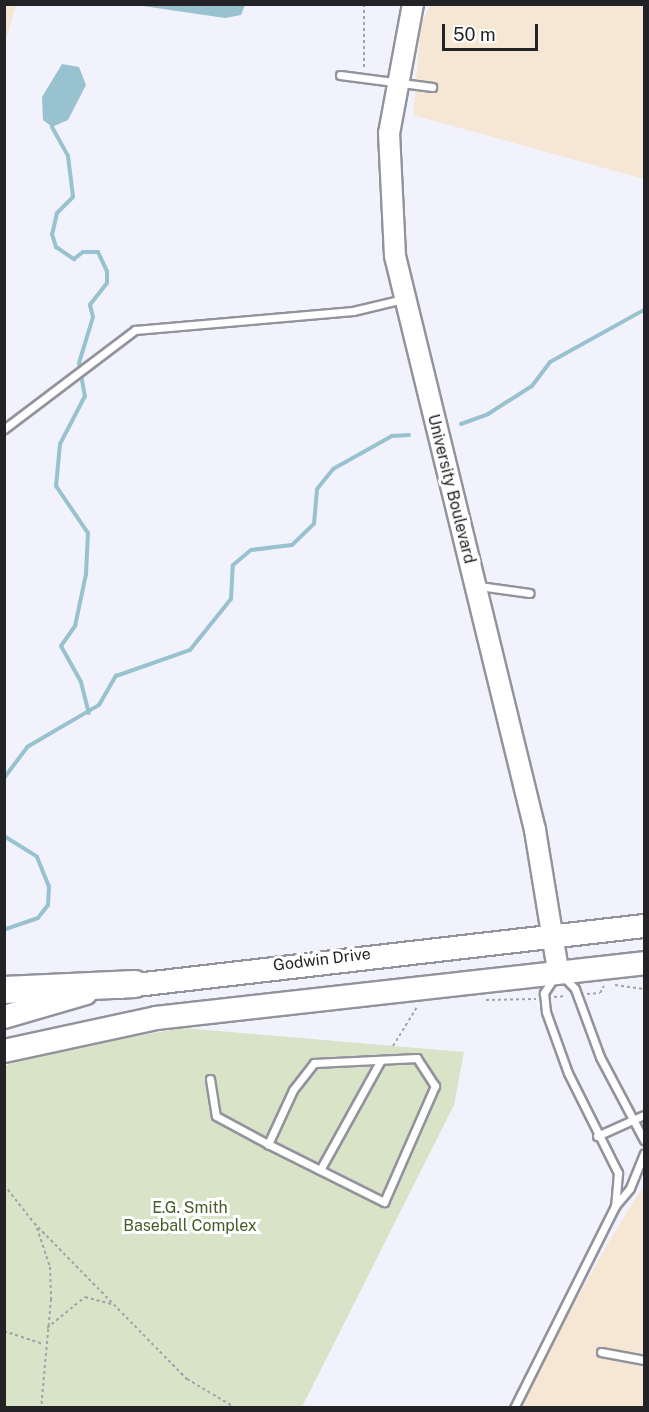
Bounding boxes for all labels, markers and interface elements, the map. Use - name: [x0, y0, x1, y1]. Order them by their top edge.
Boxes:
- scale bar: [445, 12, 541, 50]
- text: 50 m: [453, 24, 496, 45]
- street label: University Boulevard: [423, 412, 479, 566]
- street label: Godwin Drive: [272, 944, 372, 976]
- park label: E.G. Smith Baseball Complex: [123, 1198, 257, 1236]

